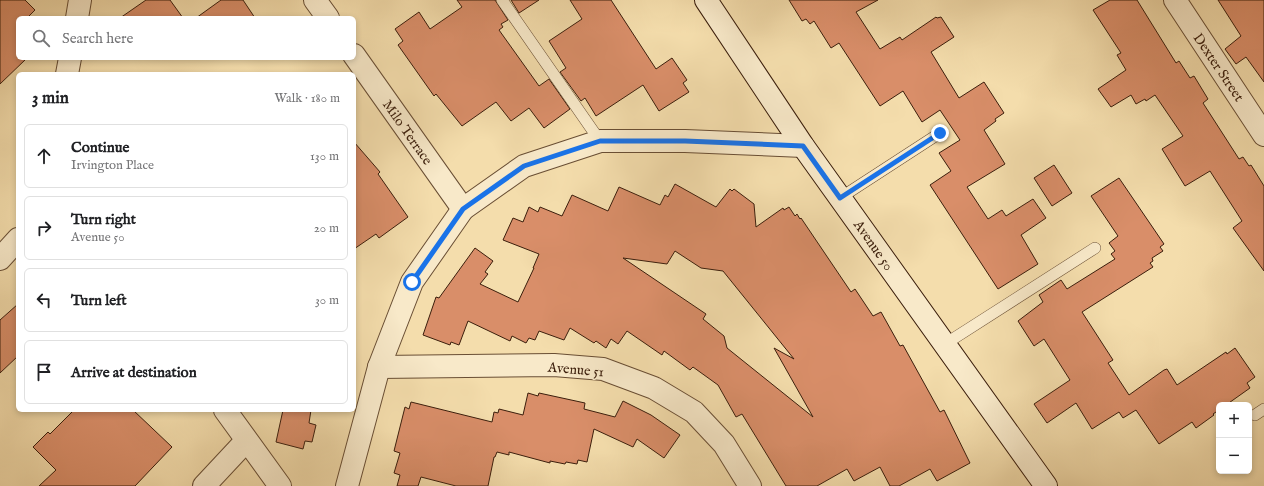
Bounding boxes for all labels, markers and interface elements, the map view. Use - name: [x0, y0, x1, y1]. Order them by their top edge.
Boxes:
- search box: [16, 16, 356, 60]
- icon: search: [30, 27, 52, 49]
- text: Search here: [62, 29, 133, 48]
- street label: Dexter Street: [1189, 30, 1248, 105]
- text: 3 min: [32, 88, 69, 109]
- text: Walk · 180 m: [275, 90, 340, 107]
- street label: Milo Terrace: [378, 97, 437, 169]
- route end: [931, 124, 949, 142]
- text: Continue: [71, 138, 129, 157]
- icon: ahead: [33, 145, 55, 167]
- text: 130 m: [310, 148, 339, 165]
- text: Irvington Place: [71, 157, 154, 174]
- text: Turn right: [71, 210, 136, 229]
- street label: Avenue 50: [849, 216, 897, 274]
- icon: right: [33, 217, 55, 239]
- text: 20 m: [314, 220, 339, 237]
- text: Avenue 50: [71, 229, 125, 246]
- route start: [403, 273, 421, 291]
- icon: left: [33, 289, 55, 311]
- text: Turn left: [71, 291, 127, 310]
- text: 30 m: [315, 292, 339, 309]
- street label: Avenue 51: [546, 358, 605, 381]
- icon: arrive: [33, 361, 55, 383]
- text: Arrive at destination: [71, 363, 197, 382]
- map controls: [1216, 402, 1252, 474]
- button: +: [1216, 402, 1252, 438]
- button: −: [1216, 438, 1252, 474]

